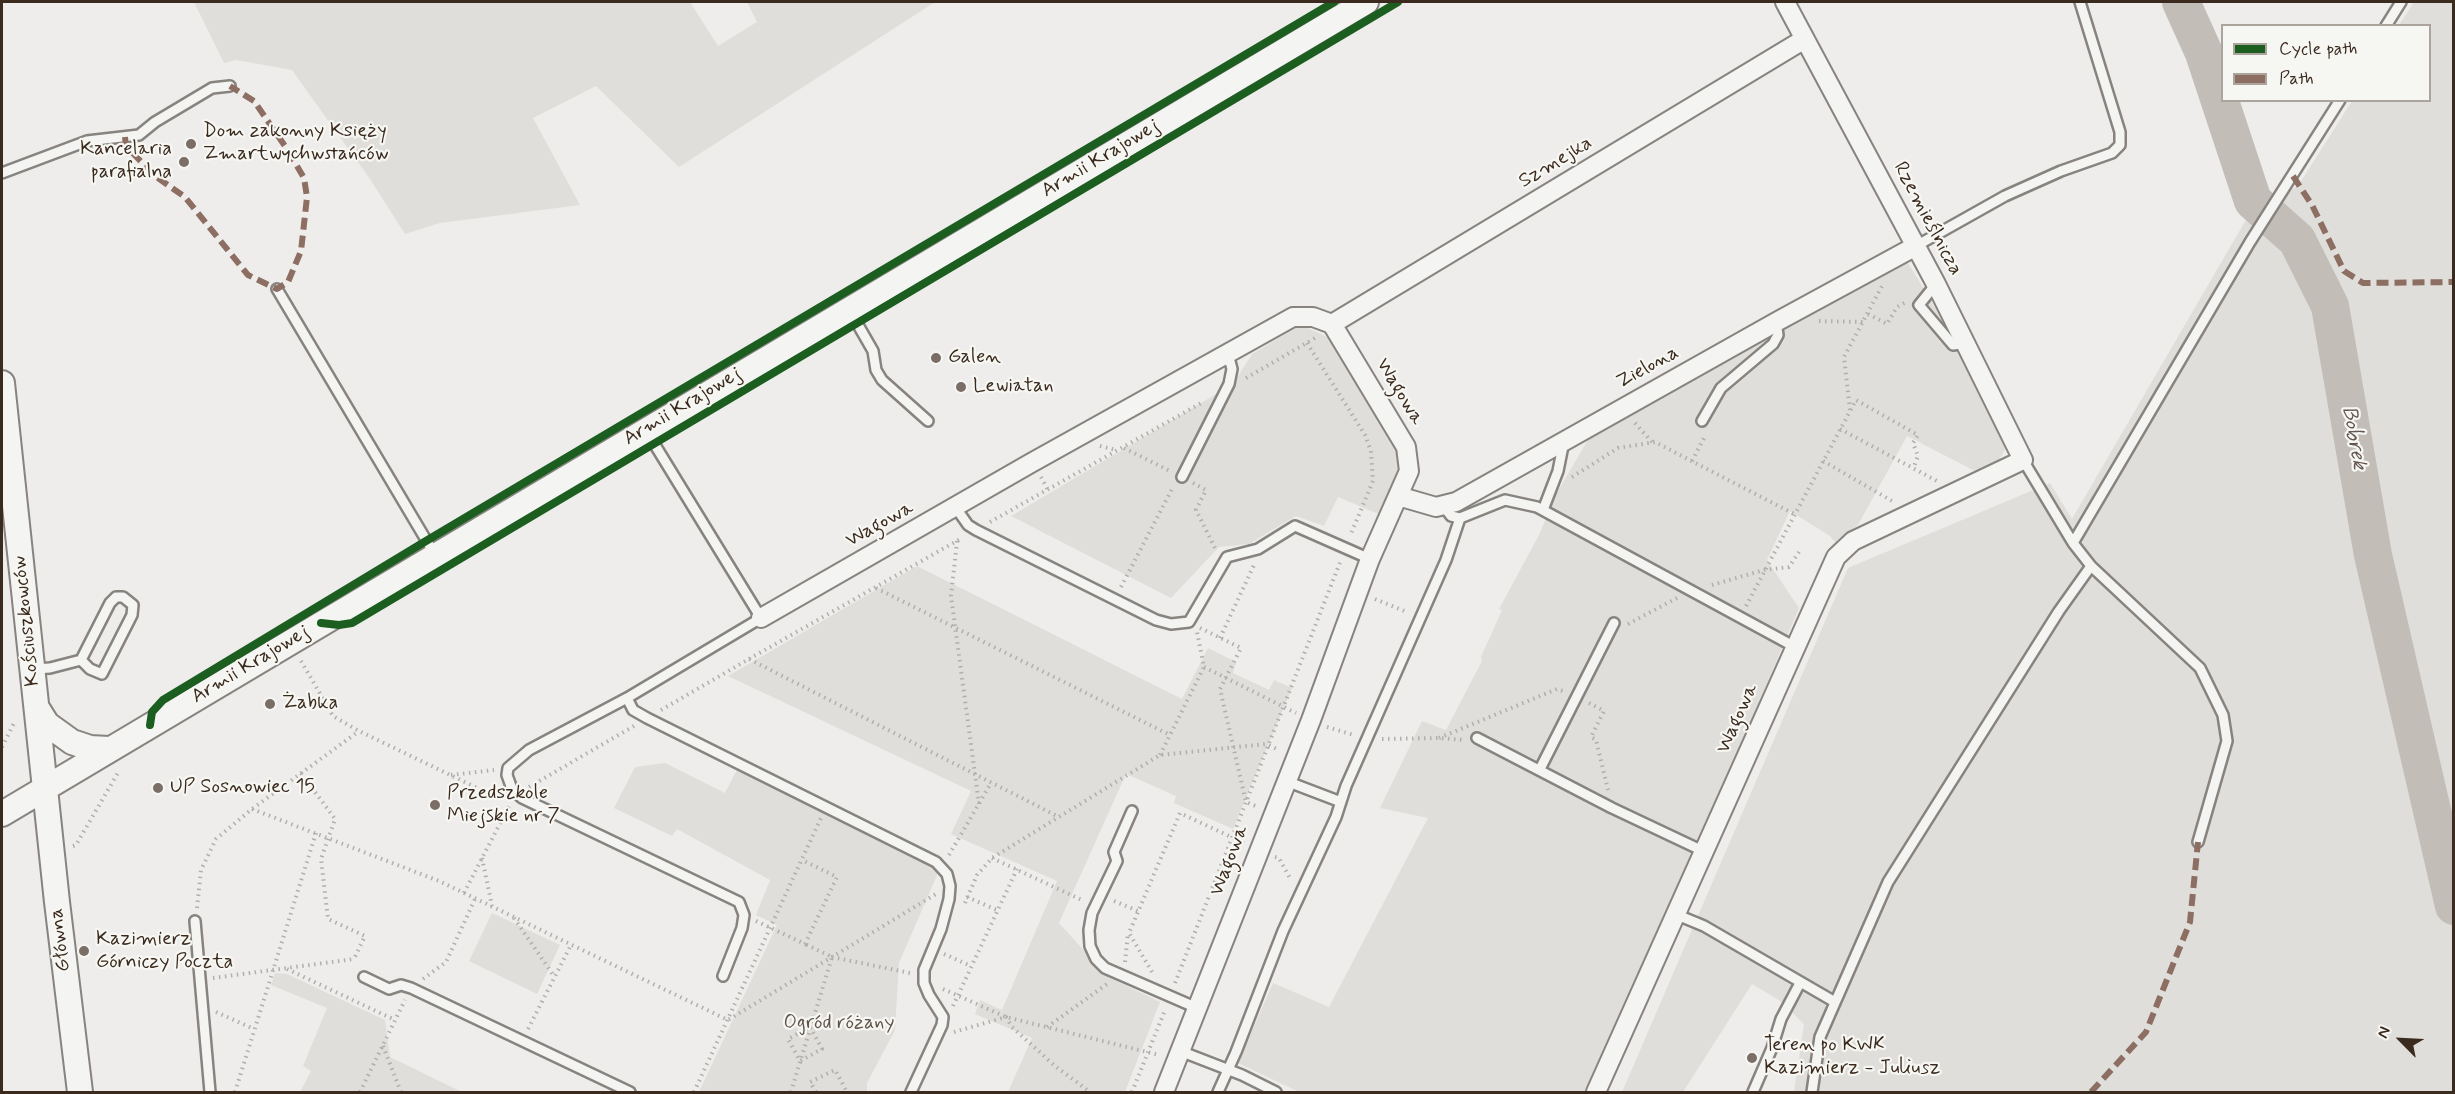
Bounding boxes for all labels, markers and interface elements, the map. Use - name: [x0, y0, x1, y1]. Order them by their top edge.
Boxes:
- legend: [2221, 24, 2431, 102]
- text: Cycle path: [2279, 37, 2357, 61]
- text: Path: [2279, 67, 2314, 91]
- street label: Armii Krajowej: [1038, 114, 1164, 204]
- place label: Dom zakonny Księży Zmartwychwstańców: [203, 120, 389, 167]
- street label: Szmejka: [1515, 132, 1597, 194]
- marker: Dom zakonny Księży Zmartwychwstańców: [184, 137, 198, 151]
- place label: Kancelaria parafialna: [80, 138, 172, 185]
- marker: Kancelaria parafialna: [177, 155, 191, 169]
- street label: Rzemieślnicza: [1887, 158, 1967, 280]
- street label: Zielona: [1613, 341, 1683, 395]
- place label: Galen: [948, 346, 1001, 370]
- marker: Galen: [929, 351, 943, 365]
- street label: Wagowa: [1370, 354, 1428, 430]
- street label: Armii Krajowej: [620, 362, 746, 452]
- place label: Lewiatan: [973, 375, 1053, 399]
- marker: Lewiatan: [954, 380, 968, 394]
- water label: Bobrek: [2335, 404, 2371, 472]
- street label: Wagowa: [842, 497, 918, 553]
- street label: Kościuszkowców: [8, 555, 46, 687]
- street label: Armii Krajowej: [188, 620, 314, 710]
- street label: Wagowa: [1712, 681, 1764, 757]
- place label: Żabka: [282, 692, 338, 716]
- marker: Żabka: [263, 697, 277, 711]
- place label: UP Sosnowiec 15: [170, 776, 315, 800]
- marker: UP Sosnowiec 15: [151, 781, 165, 795]
- place label: Przedszkole Miejskie nr 7: [447, 782, 560, 829]
- marker: Przedszkole Miejskie nr 7: [428, 798, 442, 812]
- street label: Wagowa: [1206, 822, 1254, 900]
- street label: Główna: [45, 907, 77, 973]
- place label: Kazimierz Górniczy Poczta: [96, 928, 233, 975]
- marker: Kazimierz Górniczy Poczta: [77, 944, 91, 958]
- north arrow: [2371, 1010, 2431, 1070]
- park label: Ogród różany: [784, 1012, 894, 1036]
- text: N: [2372, 1023, 2396, 1042]
- place label: Teren po KWK Kazimierz - Juliusz: [1764, 1034, 1940, 1081]
- marker: Teren po KWK Kazimierz - Juliusz: [1745, 1051, 1759, 1065]

